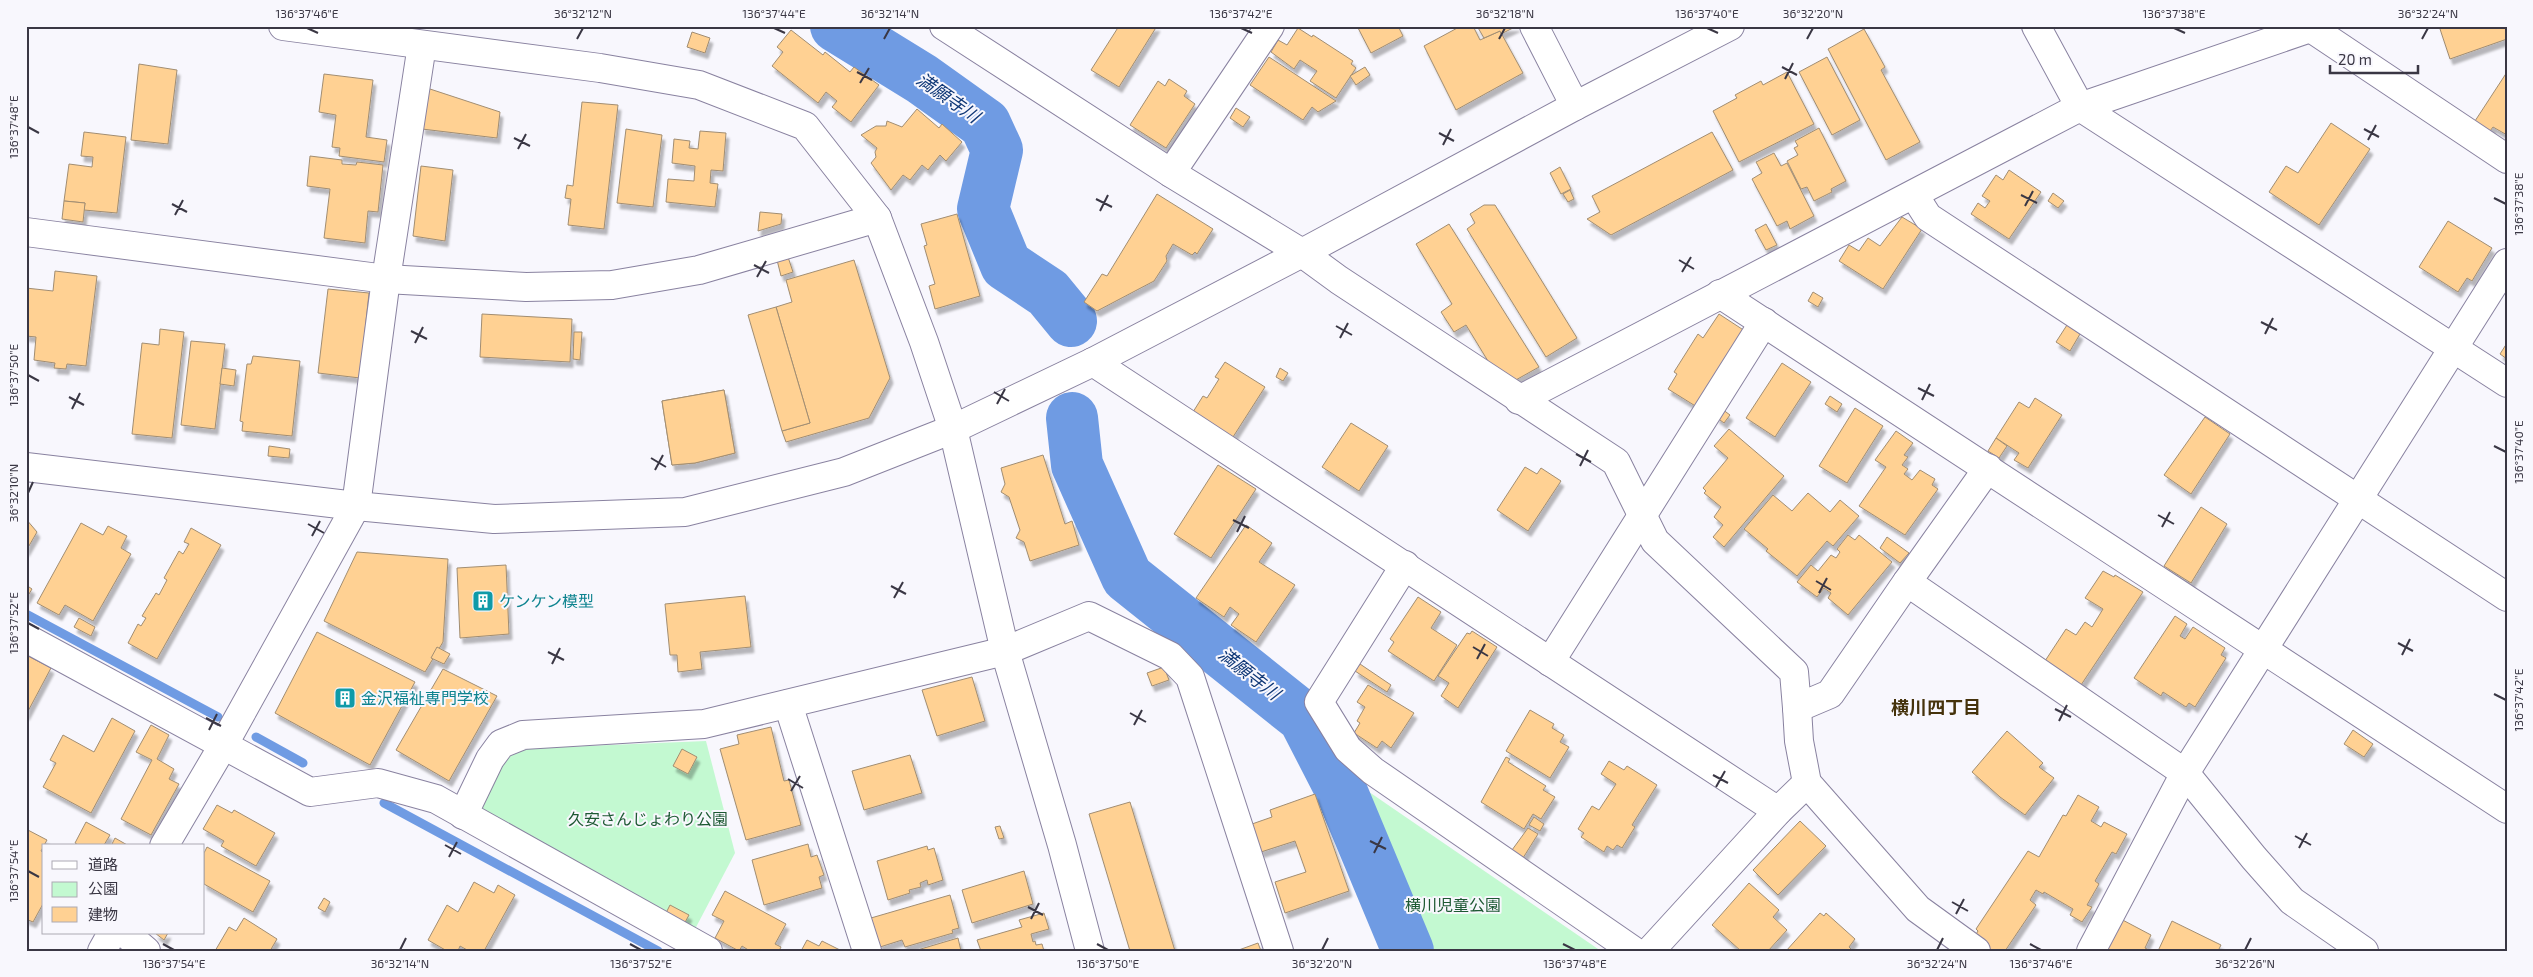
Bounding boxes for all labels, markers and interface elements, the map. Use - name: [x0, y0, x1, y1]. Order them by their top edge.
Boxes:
- text: 136°37'46"E: [276, 6, 339, 20]
- text: 36°32'12"N: [554, 6, 612, 20]
- text: 136°37'44"E: [742, 6, 806, 20]
- text: 36°32'14"N: [861, 6, 919, 20]
- text: 136°37'42"E: [1210, 6, 1273, 20]
- text: 36°32'18"N: [1476, 6, 1534, 20]
- text: 136°37'40"E: [1675, 6, 1739, 20]
- text: 36°32'20"N: [1783, 6, 1843, 20]
- text: 136°37'38"E: [2143, 6, 2206, 20]
- text: 36°32'24"N: [2398, 6, 2458, 20]
- scale bar: [2330, 42, 2418, 74]
- text: 20 m: [2338, 50, 2372, 68]
- water label: 満願寺川: [913, 68, 986, 128]
- text: 136°37'48"E: [6, 95, 20, 159]
- text: 136°37'38"E: [2511, 172, 2525, 235]
- text: 136°37'50"E: [6, 343, 20, 406]
- text: 136°37'40"E: [2511, 420, 2525, 484]
- text: 36°32'10"N: [6, 464, 20, 522]
- building icon: ケンケン模型: [471, 589, 495, 613]
- place label: ケンケン模型: [499, 591, 594, 610]
- text: 136°37'52"E: [6, 592, 20, 654]
- water label: 満願寺川: [1214, 642, 1286, 705]
- text: 136°37'42"E: [2511, 668, 2525, 731]
- building icon: 金沢福祉専門学校: [333, 686, 357, 710]
- place label: 金沢福祉専門学校: [361, 688, 489, 707]
- district label: 横川四丁目: [1891, 696, 1981, 718]
- park label: 久安さんじょわり公園: [568, 809, 728, 828]
- text: 136°37'54"E: [6, 839, 20, 902]
- legend: [42, 844, 205, 934]
- text: 道路: [88, 855, 118, 873]
- text: 公園: [88, 879, 118, 897]
- park label: 横川児童公園: [1405, 895, 1501, 914]
- text: 建物: [88, 905, 118, 923]
- text: 136°37'54"E: [143, 956, 206, 970]
- text: 36°32'14"N: [371, 956, 429, 970]
- text: 136°37'52"E: [610, 956, 672, 970]
- text: 136°37'50"E: [1077, 956, 1140, 970]
- text: 36°32'20"N: [1292, 956, 1352, 970]
- text: 136°37'48"E: [1543, 956, 1607, 970]
- text: 36°32'24"N: [1907, 956, 1967, 970]
- text: 136°37'46"E: [2010, 956, 2073, 970]
- text: 36°32'26"N: [2215, 956, 2275, 970]

